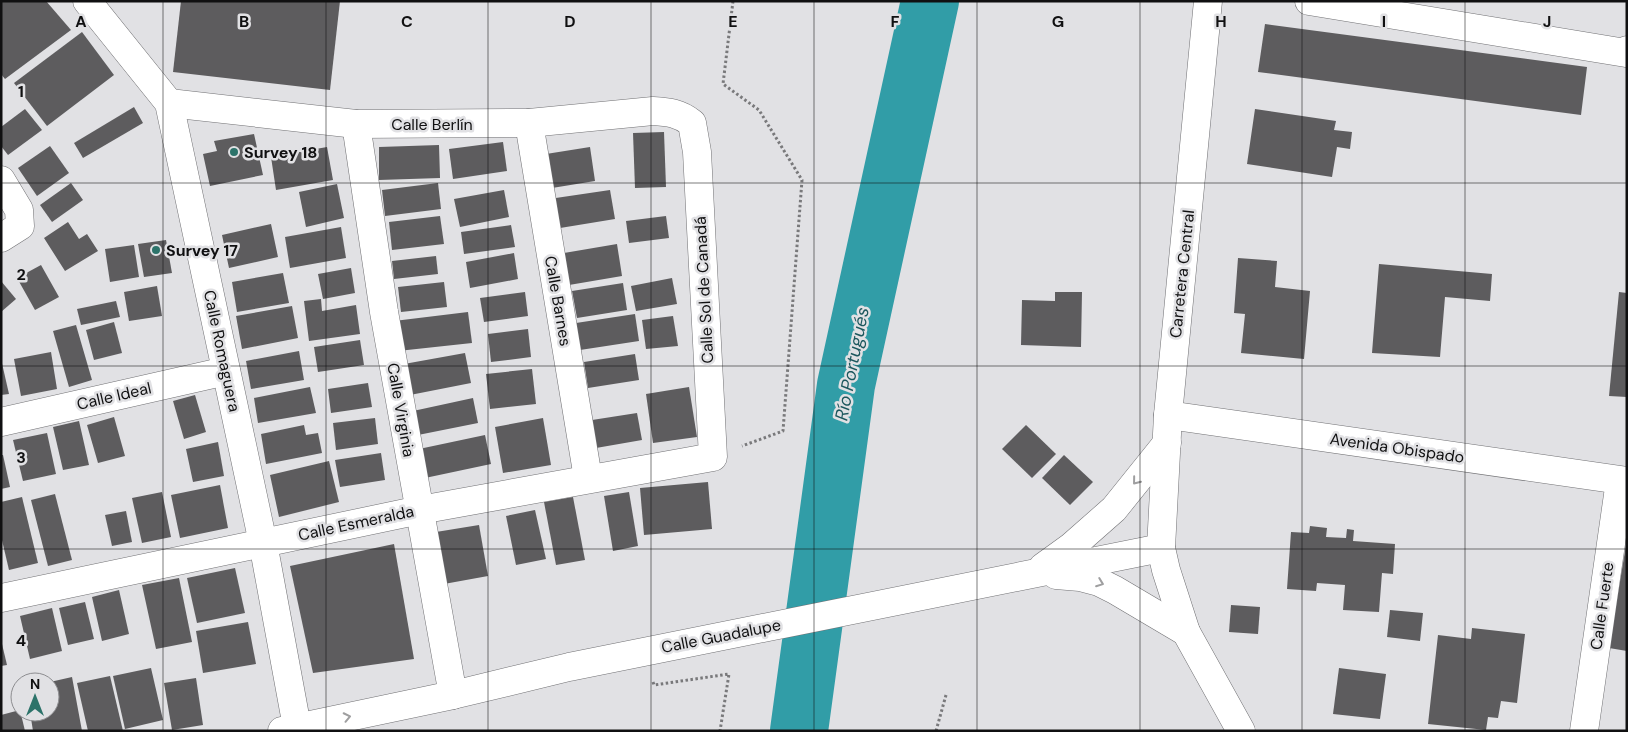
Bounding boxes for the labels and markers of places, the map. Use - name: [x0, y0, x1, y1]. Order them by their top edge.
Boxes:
- place label: Survey 18: [244, 142, 317, 163]
- marker: Survey 18: [228, 146, 240, 158]
- place label: Survey 17: [166, 240, 238, 261]
- marker: Survey 17: [150, 244, 162, 256]

